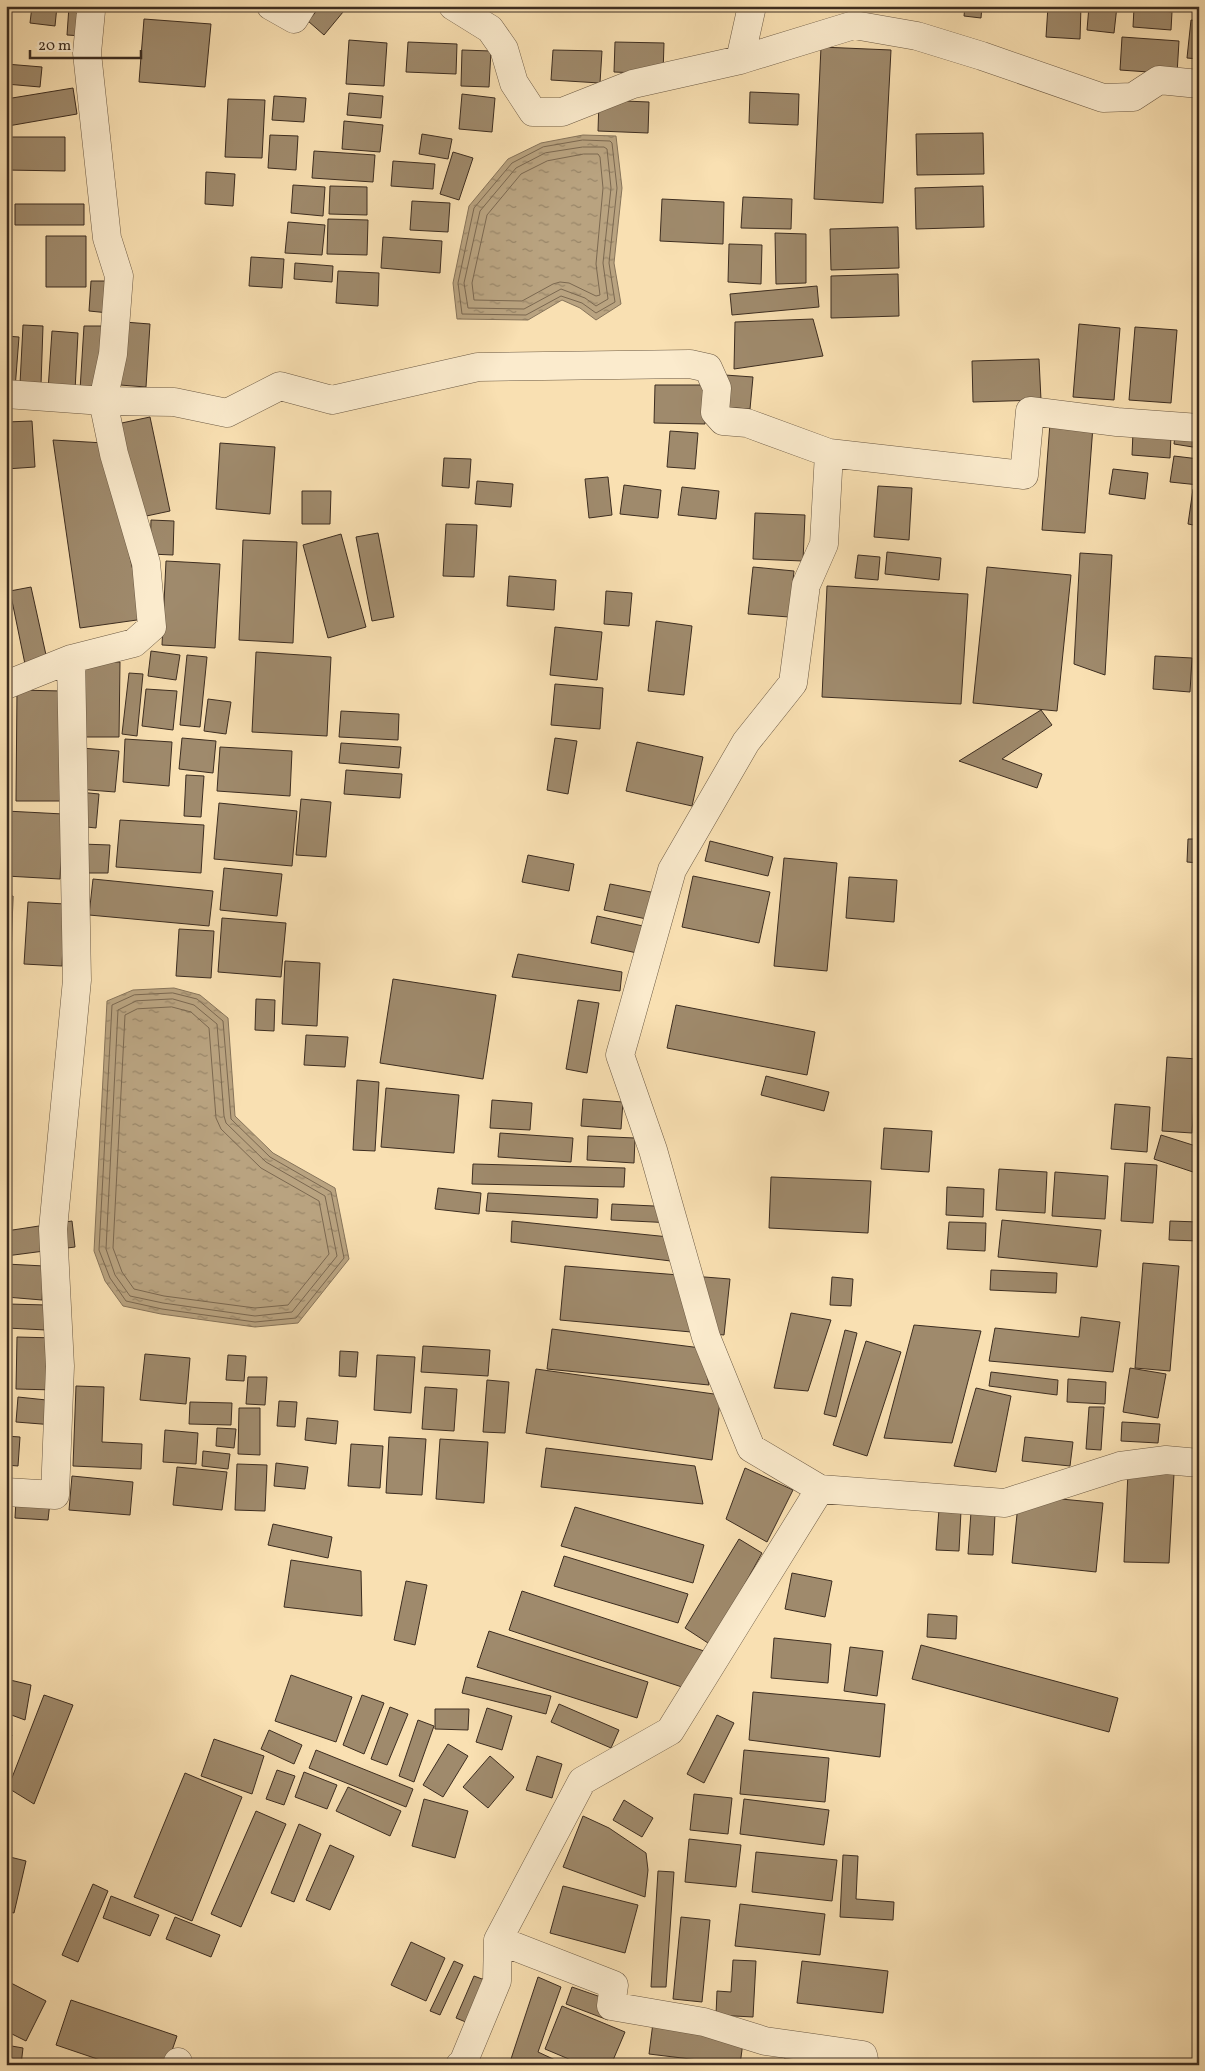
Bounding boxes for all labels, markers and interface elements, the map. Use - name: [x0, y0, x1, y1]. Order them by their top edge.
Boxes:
- scale bar: [30, 28, 141, 60]
- text: 20 m: [38, 36, 71, 57]

